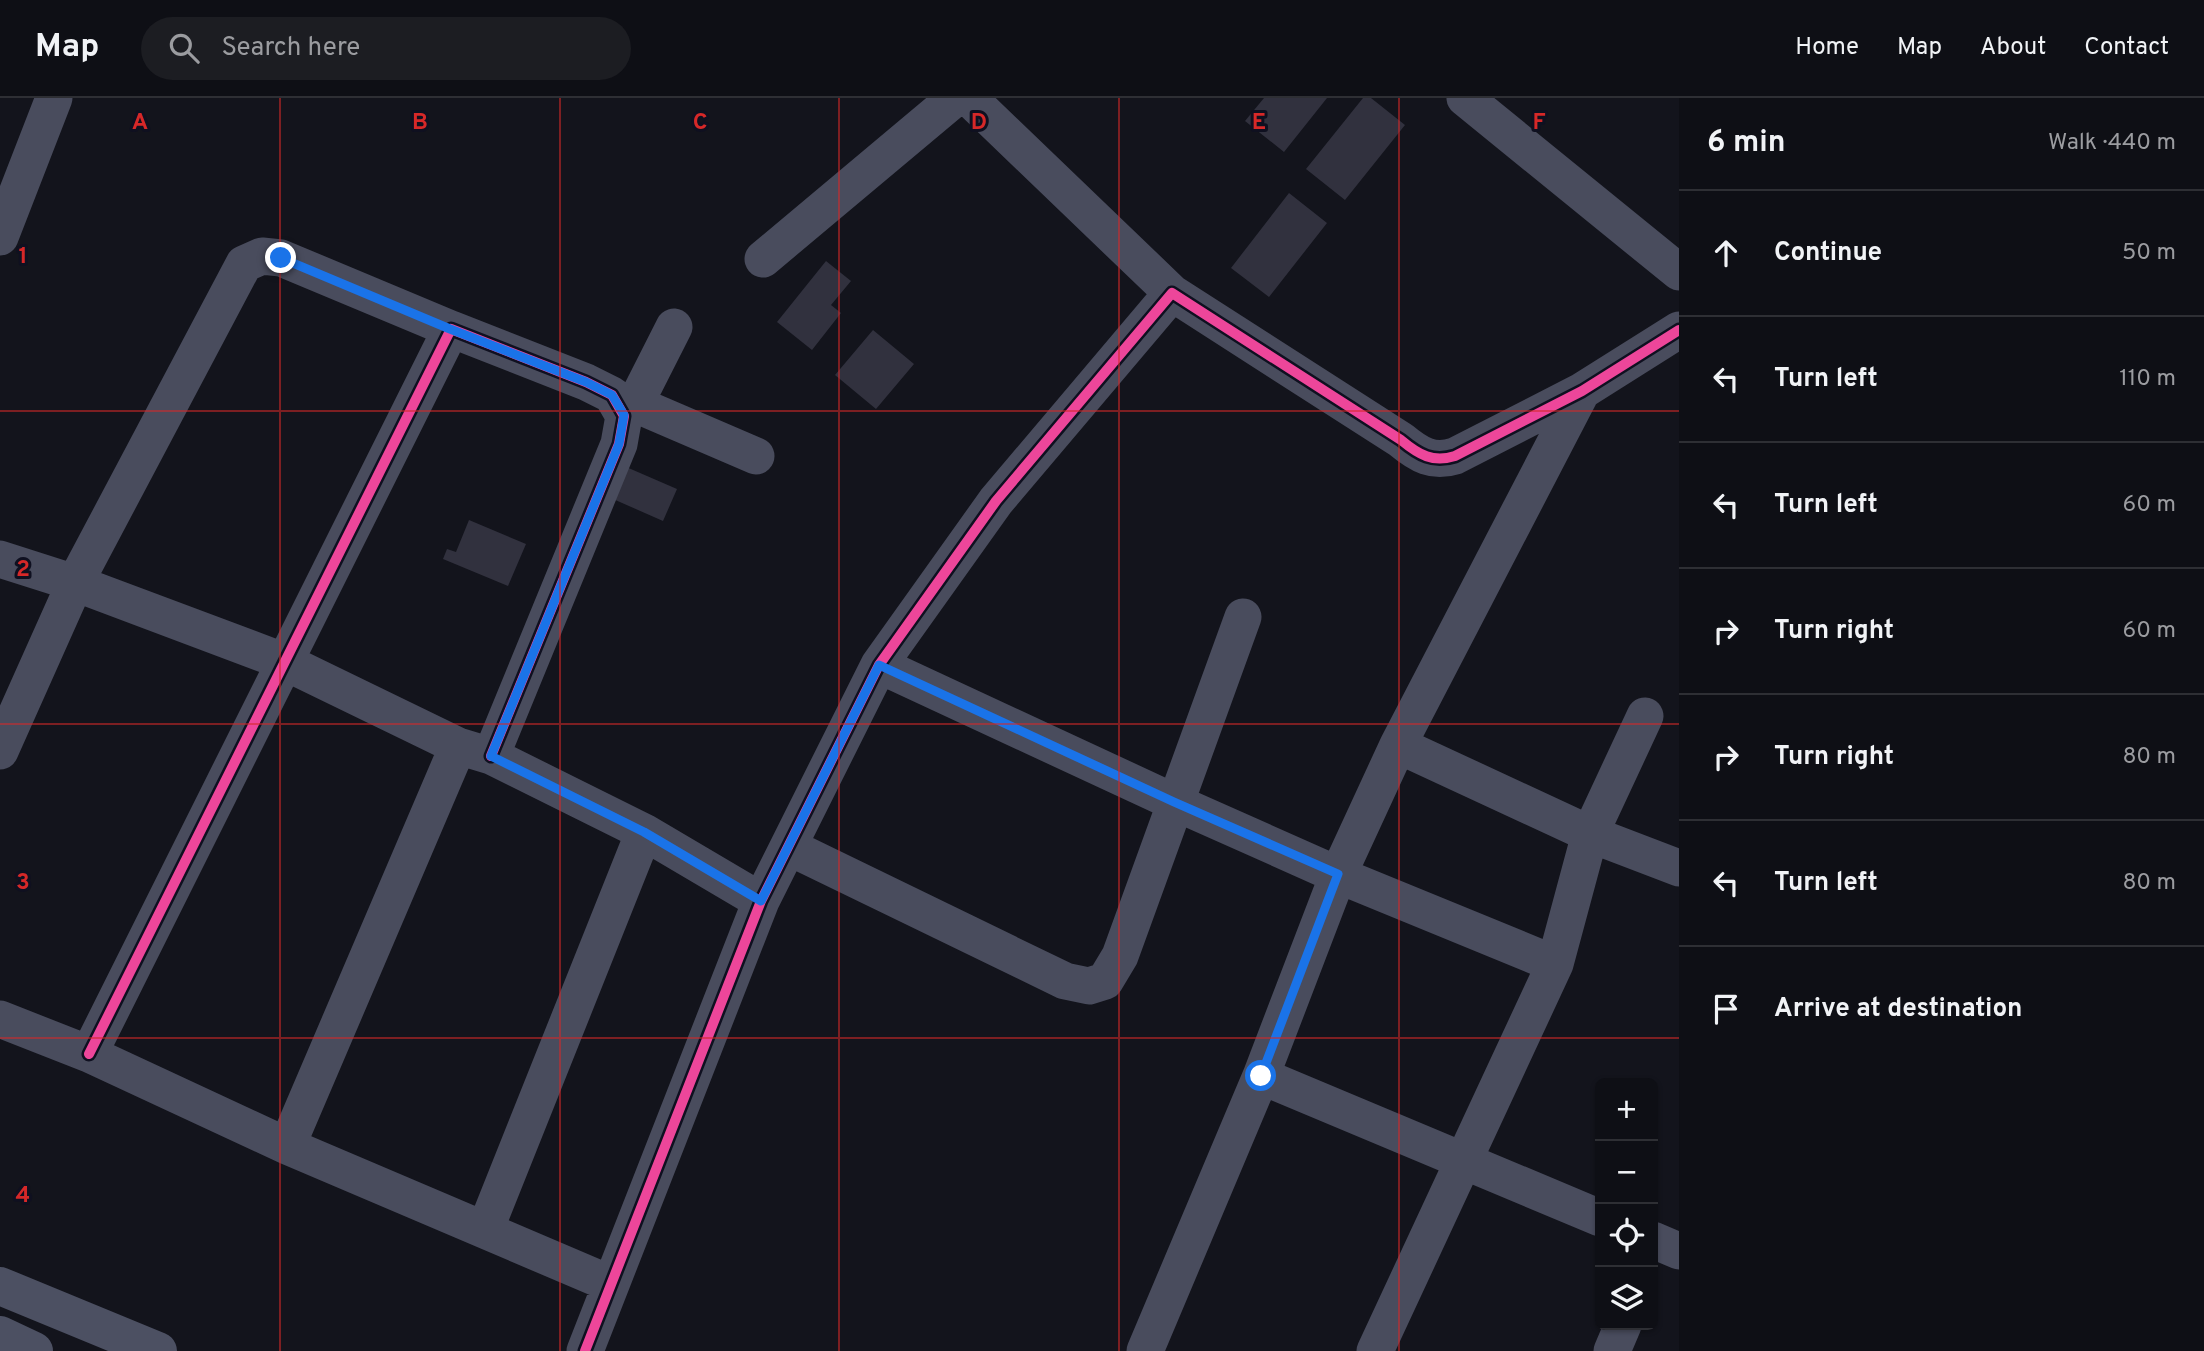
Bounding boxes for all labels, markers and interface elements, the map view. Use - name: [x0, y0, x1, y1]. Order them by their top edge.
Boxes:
- search box: [141, 17, 631, 80]
- text: Map: [35, 27, 99, 69]
- icon: search: [165, 29, 203, 67]
- text: Search here: [221, 32, 360, 65]
- text: Home: [1795, 33, 1859, 63]
- text: Map: [1897, 33, 1942, 63]
- text: About: [1980, 33, 2046, 63]
- text: Contact: [2084, 33, 2169, 63]
- text: A: [132, 109, 148, 138]
- text: B: [412, 109, 428, 138]
- text: C: [693, 109, 707, 138]
- text: D: [971, 109, 987, 138]
- text: E: [1252, 109, 1266, 138]
- text: F: [1532, 109, 1546, 138]
- text: 6 min: [1707, 125, 1785, 162]
- text: Walk · 440 m: [2048, 129, 2176, 158]
- icon: ahead: [1707, 234, 1745, 272]
- text: Continue: [1774, 237, 1882, 270]
- text: 50 m: [2122, 239, 2176, 268]
- route end: [265, 242, 296, 273]
- text: 1: [18, 243, 28, 272]
- icon: left: [1707, 360, 1745, 398]
- text: Turn left: [1774, 363, 1878, 396]
- text: 110 m: [2119, 365, 2176, 394]
- icon: left: [1707, 486, 1745, 524]
- text: Turn left: [1774, 489, 1878, 522]
- text: 60 m: [2123, 491, 2176, 520]
- text: 2: [16, 556, 30, 585]
- icon: right: [1707, 612, 1745, 650]
- text: Turn right: [1774, 615, 1894, 648]
- text: 60 m: [2123, 617, 2176, 646]
- icon: right: [1707, 738, 1745, 776]
- text: Turn right: [1774, 741, 1894, 774]
- text: 80 m: [2123, 743, 2176, 772]
- icon: left: [1707, 864, 1745, 902]
- text: Turn left: [1774, 867, 1878, 900]
- text: 3: [16, 869, 30, 898]
- text: 80 m: [2123, 869, 2176, 898]
- icon: arrive: [1707, 990, 1745, 1028]
- text: Arrive at destination: [1774, 993, 2022, 1026]
- route start: [1245, 1060, 1276, 1091]
- map controls: [1595, 1078, 1658, 1330]
- button: +: [1595, 1078, 1658, 1141]
- button: −: [1595, 1141, 1658, 1204]
- text: 4: [16, 1182, 30, 1211]
- button: locate: [1595, 1204, 1658, 1267]
- button: layers: [1595, 1267, 1658, 1330]

